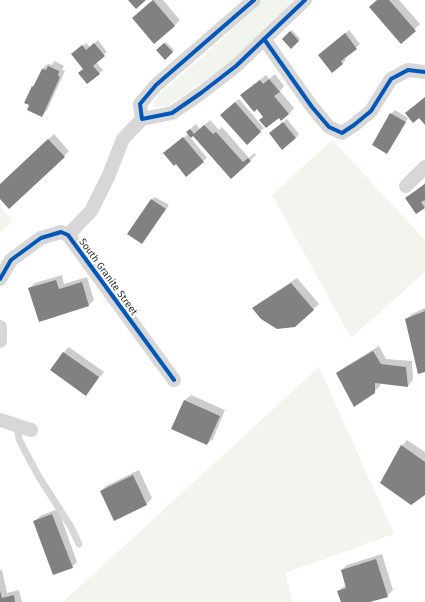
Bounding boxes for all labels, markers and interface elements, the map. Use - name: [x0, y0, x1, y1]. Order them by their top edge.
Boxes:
- street label: South Granite Street: [76, 236, 140, 318]

